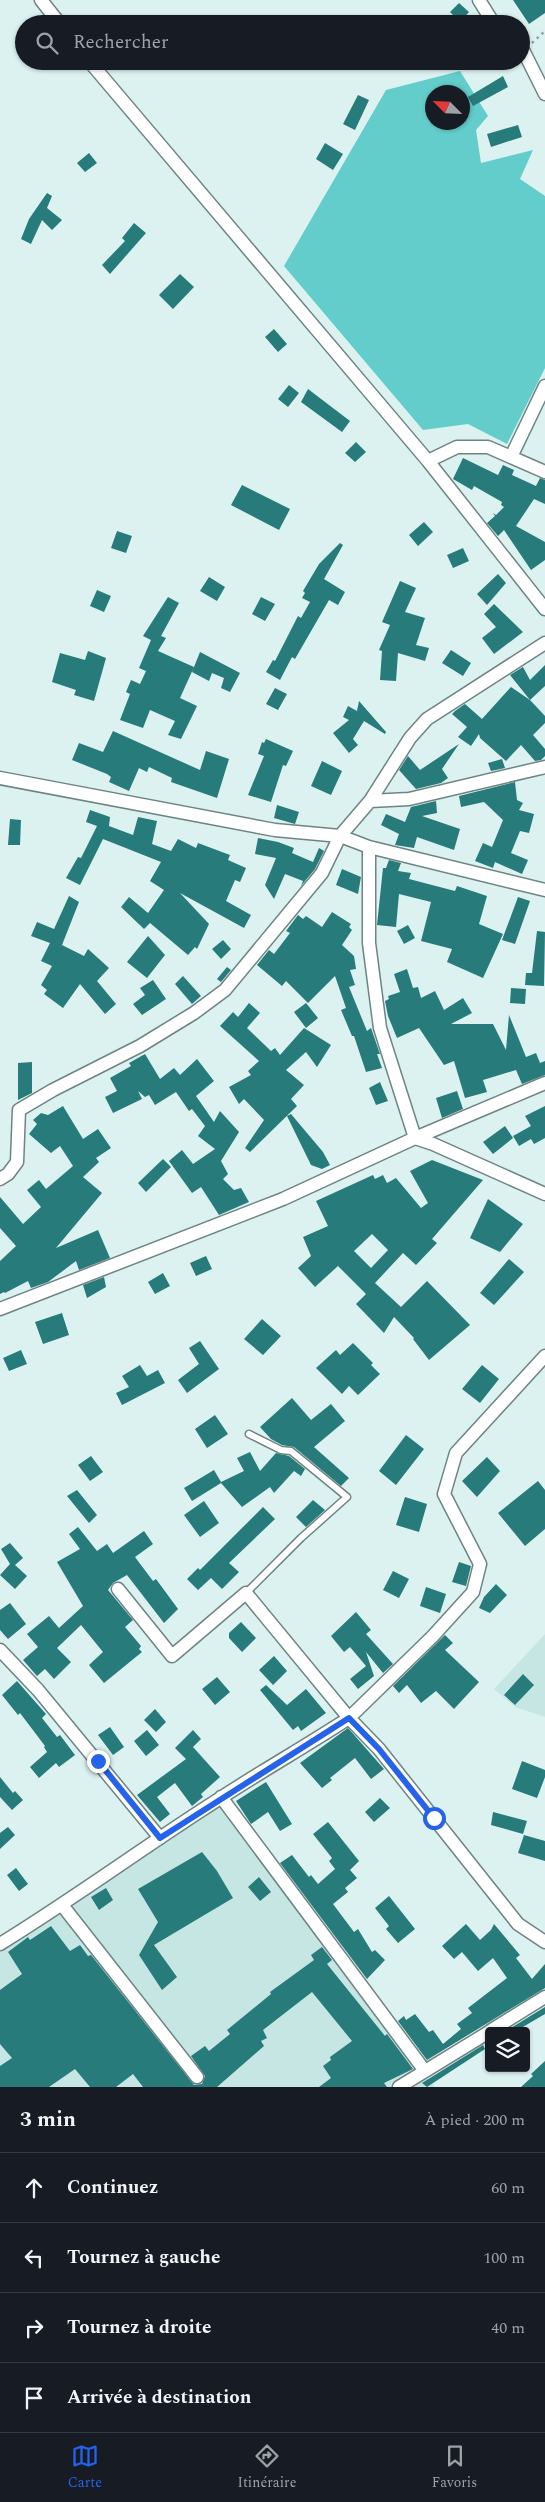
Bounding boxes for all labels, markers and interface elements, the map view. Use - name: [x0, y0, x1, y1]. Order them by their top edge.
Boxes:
- search box: [15, 15, 530, 70]
- text: Rechercher: [73, 28, 169, 57]
- icon: search: [33, 29, 61, 57]
- north arrow: [425, 85, 470, 130]
- route end: [87, 1750, 110, 1773]
- route start: [423, 1807, 446, 1830]
- map controls: [485, 2027, 530, 2072]
- button: layers: [485, 2027, 530, 2072]
- text: 3 min: [20, 2104, 76, 2136]
- text: À pied · 200 m: [424, 2108, 525, 2132]
- text: Continuez: [67, 2173, 158, 2202]
- icon: ahead: [20, 2174, 48, 2202]
- text: 60 m: [491, 2176, 525, 2200]
- text: Tournez à gauche: [67, 2243, 220, 2272]
- icon: left: [20, 2244, 48, 2272]
- text: 100 m: [483, 2246, 525, 2270]
- text: Tournez à droite: [67, 2313, 211, 2342]
- icon: right: [20, 2314, 48, 2342]
- text: 40 m: [491, 2316, 525, 2340]
- text: Arrivée à destination: [67, 2383, 251, 2412]
- icon: arrive: [20, 2384, 48, 2412]
- tab: Carte: [68, 2442, 102, 2493]
- tab: Itinéraire: [237, 2442, 296, 2493]
- tab: Favoris: [432, 2442, 477, 2493]

